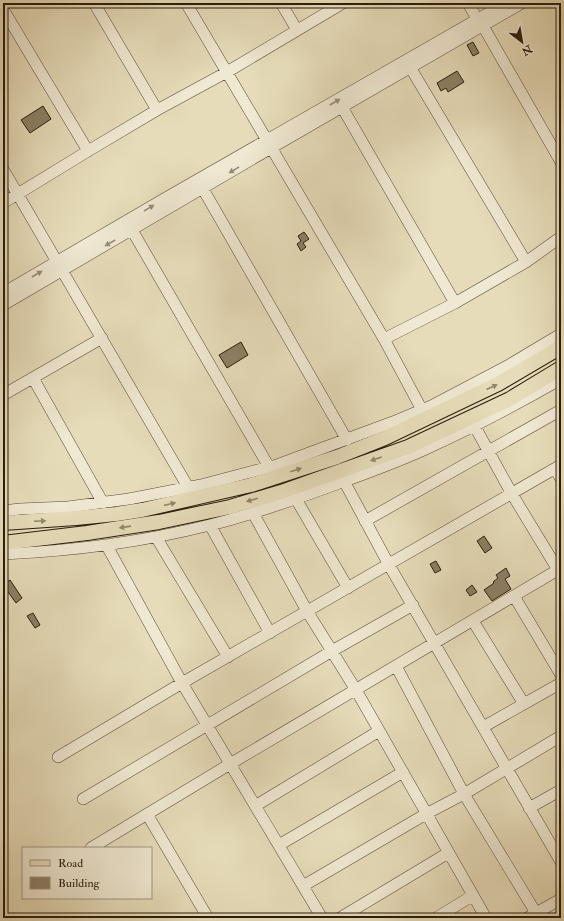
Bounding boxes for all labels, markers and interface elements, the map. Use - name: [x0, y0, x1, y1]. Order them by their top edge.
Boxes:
- north arrow: [502, 22, 542, 62]
- text: N: [518, 42, 535, 59]
- one-way arrow: [329, 98, 341, 105]
- one-way arrow: [228, 166, 240, 173]
- one-way arrow: [143, 204, 155, 211]
- one-way arrow: [104, 239, 116, 246]
- one-way arrow: [31, 270, 43, 277]
- one-way arrow: [487, 384, 498, 390]
- one-way arrow: [369, 456, 381, 462]
- one-way arrow: [290, 467, 302, 473]
- one-way arrow: [246, 498, 259, 504]
- one-way arrow: [164, 500, 176, 506]
- one-way arrow: [34, 518, 47, 524]
- one-way arrow: [119, 524, 131, 530]
- legend: [22, 847, 152, 899]
- text: Road: [58, 856, 83, 871]
- text: Building: [58, 876, 101, 891]

